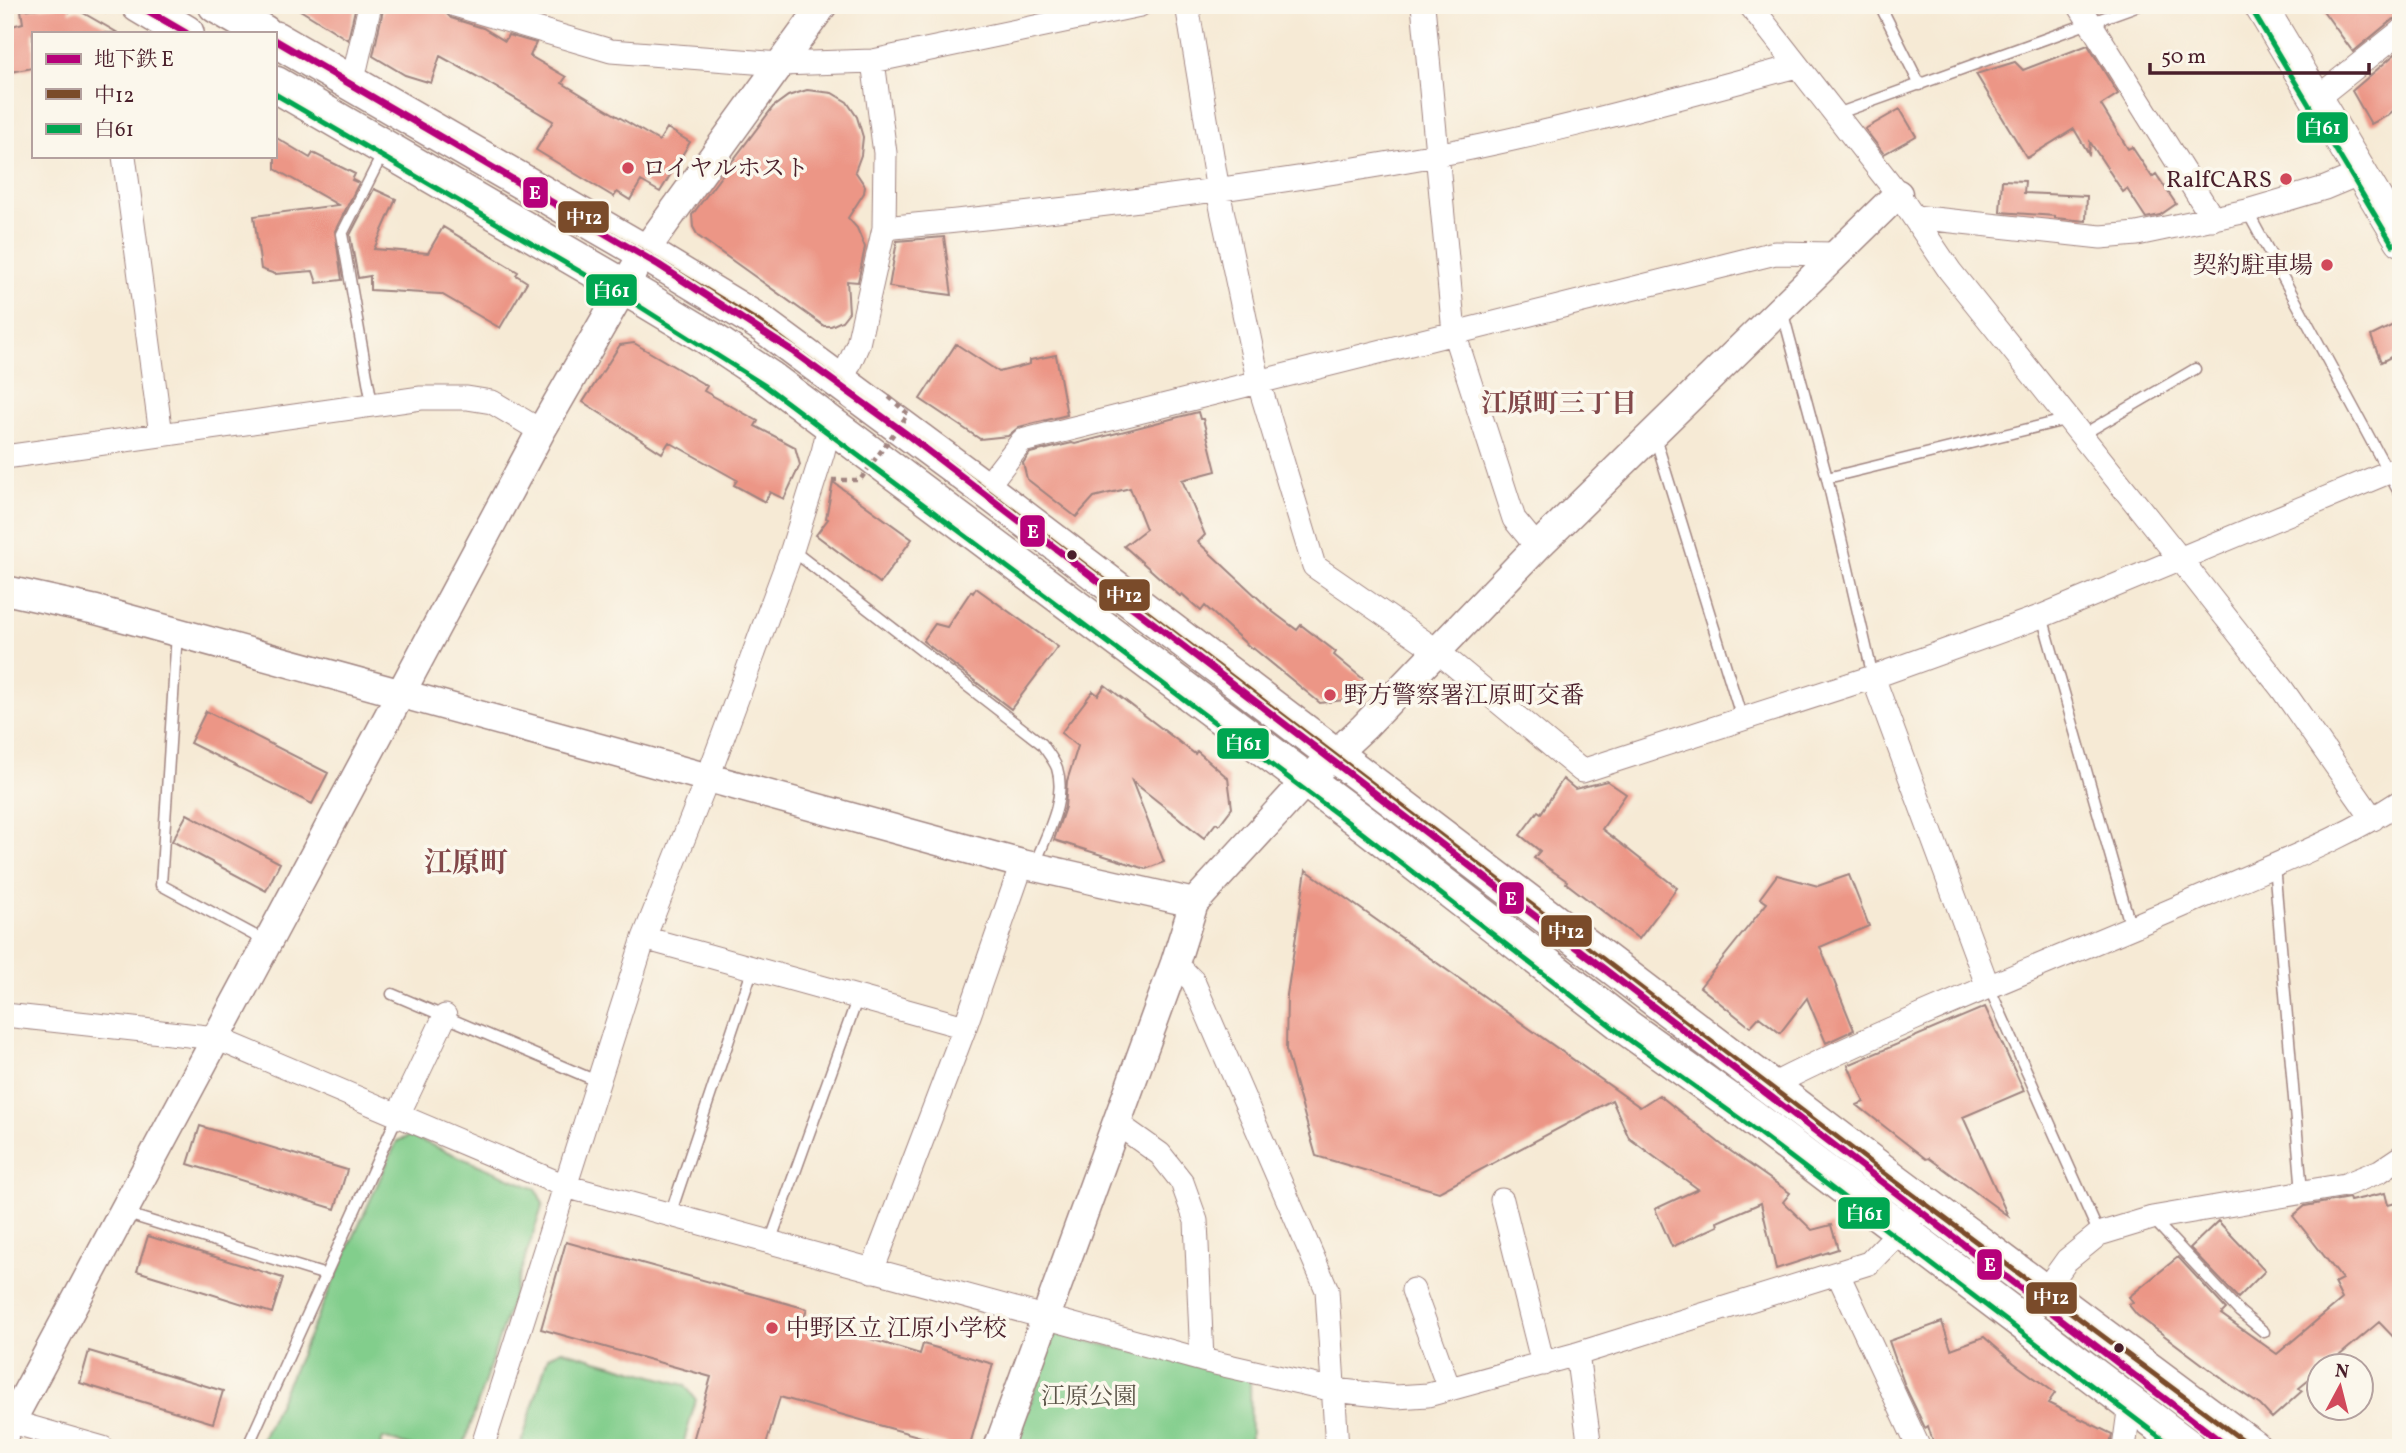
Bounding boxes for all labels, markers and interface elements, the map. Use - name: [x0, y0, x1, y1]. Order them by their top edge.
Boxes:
- legend: [32, 32, 276, 158]
- scale bar: [2150, 32, 2369, 76]
- text: 50 m: [2161, 43, 2206, 72]
- text: 地下鉄 E: [94, 46, 174, 75]
- text: 中12: [94, 82, 134, 111]
- line badge: 白61: [2296, 111, 2349, 144]
- text: 白61: [94, 116, 134, 145]
- text: 白61: [2303, 116, 2341, 142]
- place label: ロイヤルホスト: [642, 153, 809, 187]
- marker: ロイヤルホスト: [620, 160, 636, 176]
- place label: RalfCARS: [2166, 164, 2272, 198]
- marker: RalfCARS: [2278, 171, 2294, 187]
- line badge: E: [522, 176, 549, 209]
- text: E: [529, 181, 541, 207]
- line badge: 中12: [557, 200, 610, 234]
- text: 中12: [566, 206, 602, 232]
- place label: 契約駐車場: [2193, 250, 2313, 284]
- marker: 契約駐車場: [2319, 257, 2335, 273]
- line badge: 白61: [585, 273, 638, 307]
- text: 白61: [592, 279, 630, 305]
- district label: 江原町三丁目: [1481, 387, 1637, 423]
- line badge: E: [1019, 514, 1046, 548]
- text: E: [1027, 520, 1039, 546]
- unlabelled marker: [1065, 548, 1079, 562]
- line badge: 中12: [1098, 578, 1151, 612]
- text: 中12: [1106, 584, 1142, 610]
- place label: 野方警察署江原町交番: [1344, 680, 1584, 714]
- marker: 野方警察署江原町交番: [1322, 687, 1338, 703]
- line badge: 白61: [1216, 727, 1270, 760]
- text: 白61: [1224, 732, 1262, 758]
- district label: 江原町: [424, 845, 508, 884]
- line badge: E: [1498, 881, 1525, 915]
- text: E: [1505, 887, 1517, 913]
- line badge: 中12: [1540, 914, 1593, 948]
- text: 中12: [1548, 920, 1584, 946]
- line badge: 白61: [1837, 1196, 1891, 1230]
- text: 白61: [1845, 1202, 1883, 1228]
- line badge: E: [1976, 1248, 2003, 1281]
- text: E: [1984, 1253, 1996, 1279]
- line badge: 中12: [2025, 1281, 2078, 1315]
- text: 中12: [2033, 1286, 2069, 1312]
- place label: 中野区立 江原小学校: [786, 1313, 1007, 1347]
- marker: 中野区立 江原小学校: [764, 1320, 780, 1336]
- unlabelled marker: [2112, 1341, 2126, 1355]
- north arrow: [2304, 1352, 2374, 1422]
- text: N: [2333, 1358, 2350, 1386]
- park label: 江原公園: [1041, 1381, 1137, 1415]

